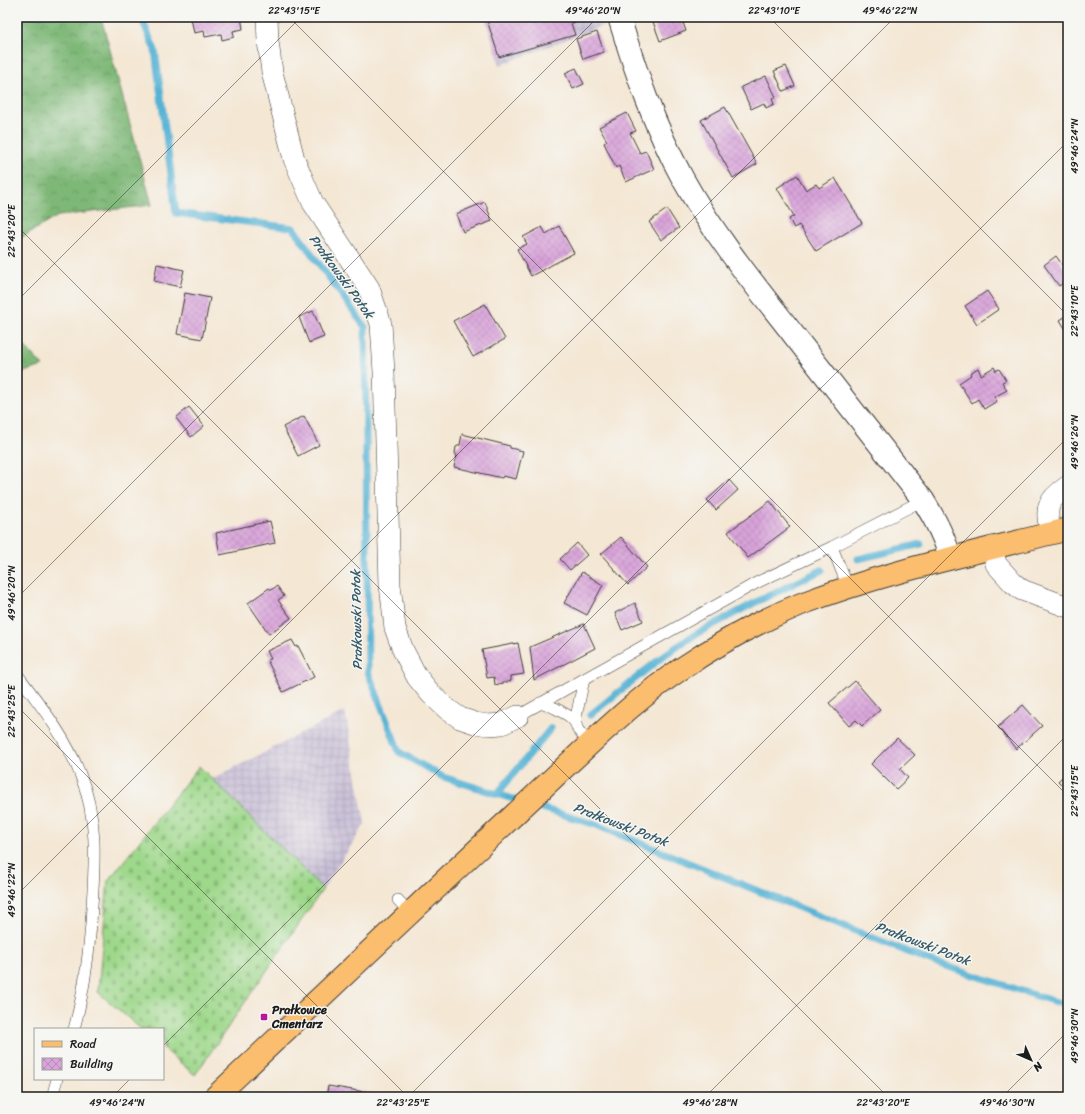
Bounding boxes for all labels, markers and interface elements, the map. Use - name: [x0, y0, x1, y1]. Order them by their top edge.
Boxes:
- text: 22°43'15"E: [268, 2, 321, 20]
- text: 49°46'20"N: [565, 2, 621, 20]
- text: 22°43'10"E: [748, 2, 801, 20]
- text: 49°46'22"N: [863, 2, 918, 20]
- text: 49°46'24"N: [1066, 118, 1084, 174]
- text: 22°43'20"E: [3, 203, 21, 258]
- water label: Prałkowski Potok: [303, 229, 381, 325]
- text: 22°43'10"E: [1066, 284, 1084, 337]
- text: 49°46'26"N: [1066, 415, 1084, 469]
- text: 49°46'20"N: [3, 565, 21, 621]
- water label: Prałkowski Potok: [344, 568, 369, 670]
- text: 22°43'25"E: [3, 683, 21, 737]
- text: 22°43'15"E: [1066, 764, 1084, 817]
- water label: Prałkowski Potok: [570, 796, 673, 854]
- text: 49°46'22"N: [3, 862, 21, 917]
- water label: Prałkowski Potok: [872, 915, 975, 973]
- place label: Prałkowce Cmentarz: [271, 999, 327, 1035]
- text: 49°46'30"N: [1066, 1008, 1084, 1064]
- marker: Prałkowce Cmentarz: [259, 1012, 269, 1022]
- legend: [34, 1028, 164, 1080]
- text: Road: [70, 1033, 97, 1055]
- north arrow: [1011, 1040, 1051, 1080]
- text: Building: [70, 1053, 113, 1075]
- text: N: [1028, 1057, 1048, 1076]
- text: 49°46'24"N: [89, 1094, 145, 1112]
- text: 22°43'25"E: [377, 1094, 431, 1112]
- text: 49°46'28"N: [682, 1094, 738, 1112]
- text: 22°43'20"E: [856, 1094, 911, 1112]
- text: 49°46'30"N: [979, 1094, 1035, 1112]

